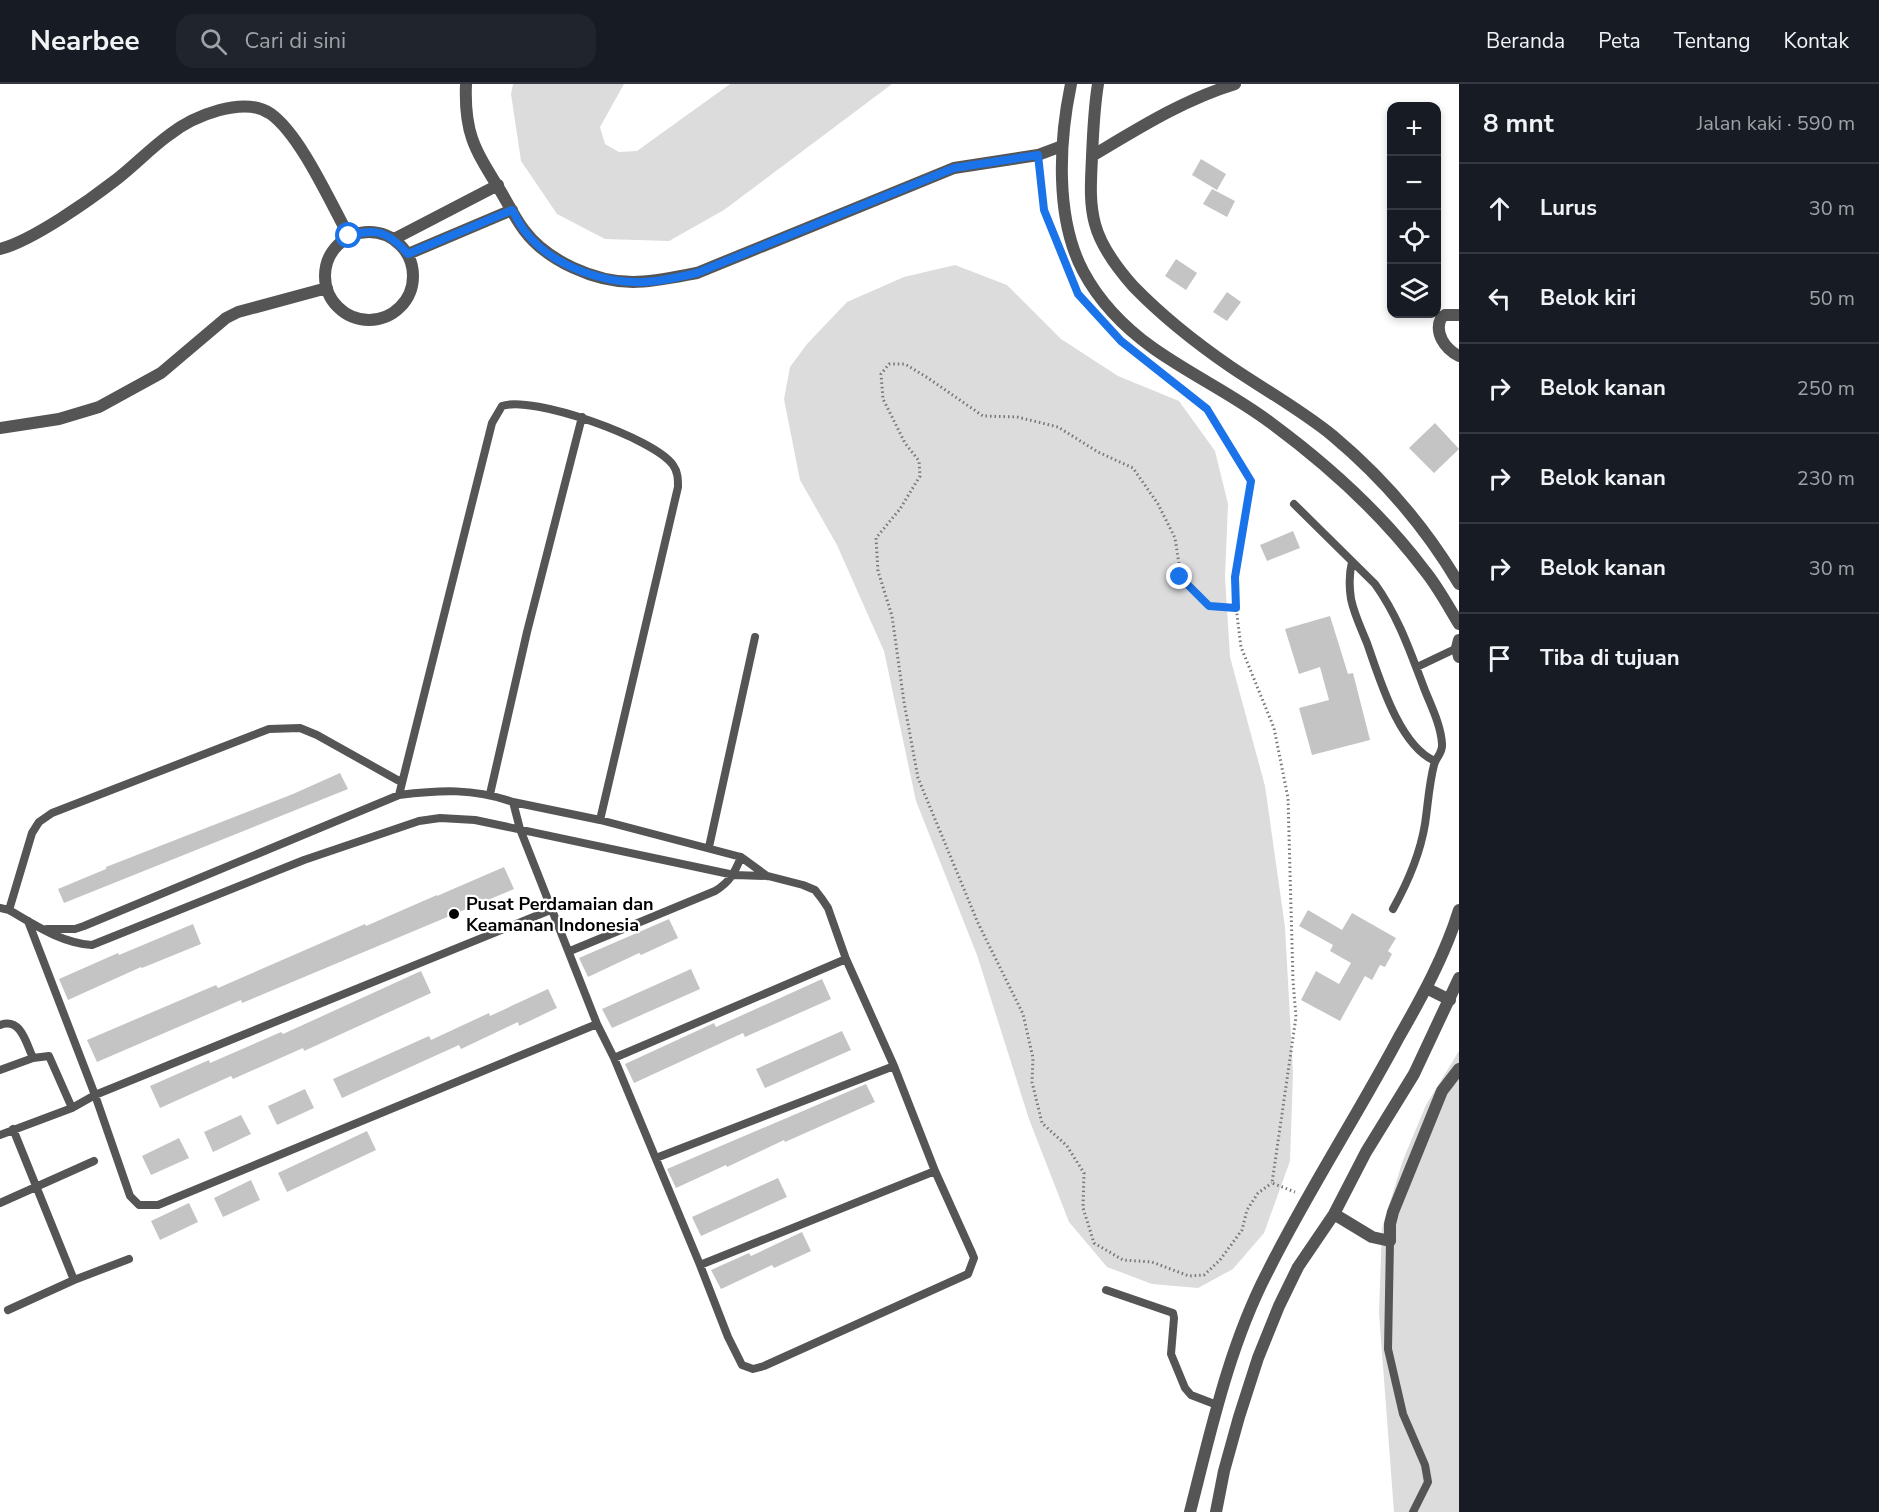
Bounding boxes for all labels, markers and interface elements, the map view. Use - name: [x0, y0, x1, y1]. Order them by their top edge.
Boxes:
- search box: [176, 14, 596, 68]
- text: Nearbee: [30, 22, 140, 60]
- icon: search: [197, 25, 230, 58]
- text: Cari di sini: [245, 26, 346, 56]
- text: Beranda: [1486, 27, 1565, 55]
- text: Peta: [1598, 27, 1641, 55]
- text: Tentang: [1674, 27, 1751, 55]
- text: Kontak: [1784, 27, 1849, 55]
- map controls: [1387, 102, 1441, 318]
- button: +: [1387, 102, 1441, 156]
- text: 8 mnt: [1483, 106, 1554, 141]
- text: Jalan kaki · 590 m: [1697, 110, 1855, 137]
- button: −: [1387, 156, 1441, 210]
- icon: ahead: [1483, 192, 1516, 225]
- text: Lurus: [1540, 193, 1597, 223]
- text: 30 m: [1809, 195, 1855, 222]
- button: locate: [1387, 210, 1441, 264]
- route start: [335, 222, 361, 248]
- button: layers: [1387, 264, 1441, 318]
- icon: left: [1483, 282, 1516, 315]
- text: Belok kiri: [1540, 283, 1636, 313]
- text: 50 m: [1809, 285, 1855, 312]
- icon: right: [1483, 372, 1516, 405]
- text: Belok kanan: [1540, 373, 1666, 403]
- text: 250 m: [1797, 375, 1855, 402]
- icon: right: [1483, 462, 1516, 495]
- text: Belok kanan: [1540, 463, 1666, 493]
- text: 230 m: [1797, 465, 1855, 492]
- icon: right: [1483, 552, 1516, 585]
- text: Belok kanan: [1540, 553, 1666, 583]
- text: 30 m: [1809, 555, 1855, 582]
- route end: [1166, 563, 1192, 589]
- icon: arrive: [1483, 642, 1516, 675]
- text: Tiba di tujuan: [1540, 643, 1680, 673]
- place label: Pusat Perdamaian dan Keamanan Indonesia: [466, 892, 654, 937]
- marker: Pusat Perdamaian dan Keamanan Indonesia: [447, 907, 461, 921]

